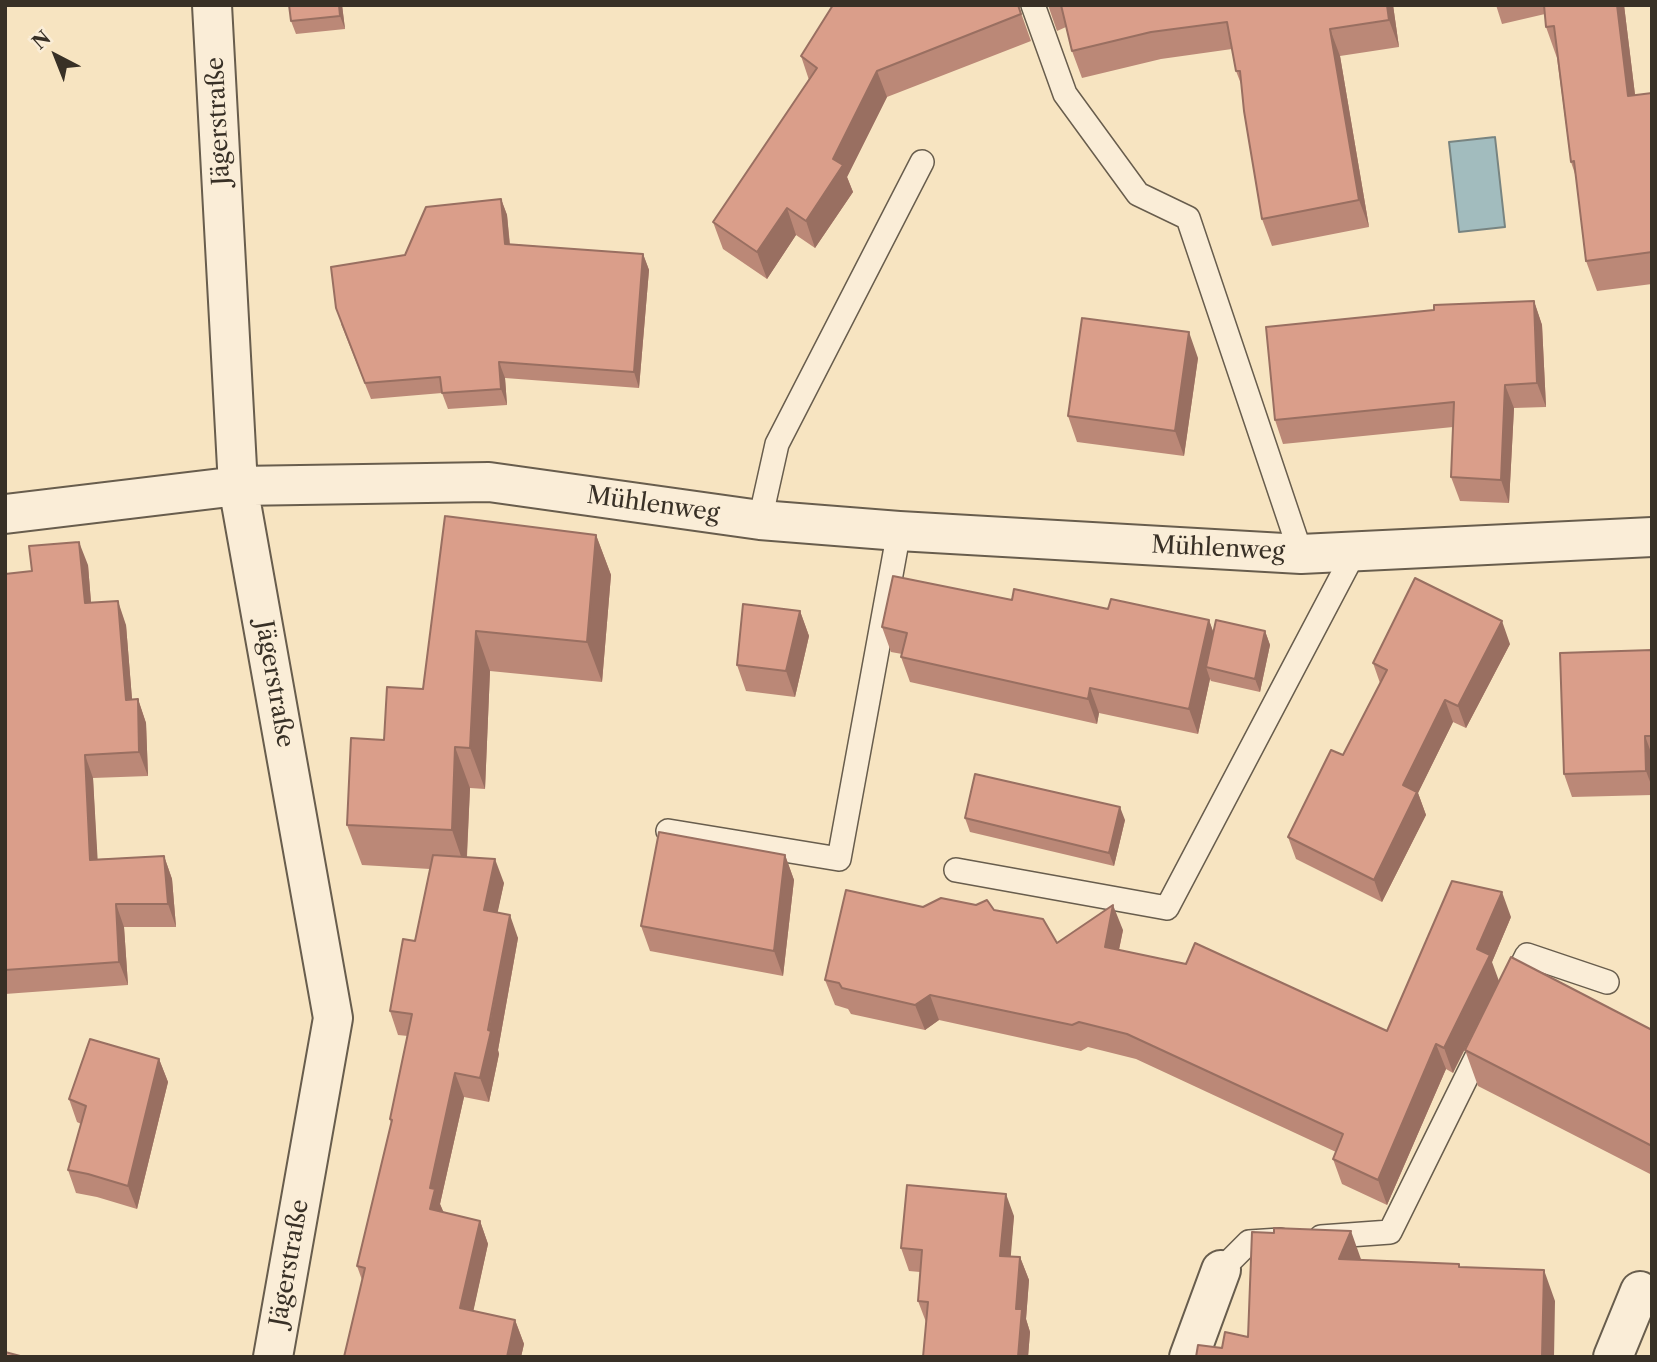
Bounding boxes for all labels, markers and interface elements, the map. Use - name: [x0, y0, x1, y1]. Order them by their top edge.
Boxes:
- north arrow: [21, 21, 91, 91]
- text: N: [28, 26, 55, 54]
- street label: Jägerstraße: [201, 56, 237, 186]
- street label: Mühlenweg: [585, 481, 721, 529]
- street label: Mühlenweg: [1151, 531, 1285, 567]
- street label: Jägerstraße: [249, 618, 299, 750]
- street label: Jägerstraße: [265, 1197, 315, 1329]

